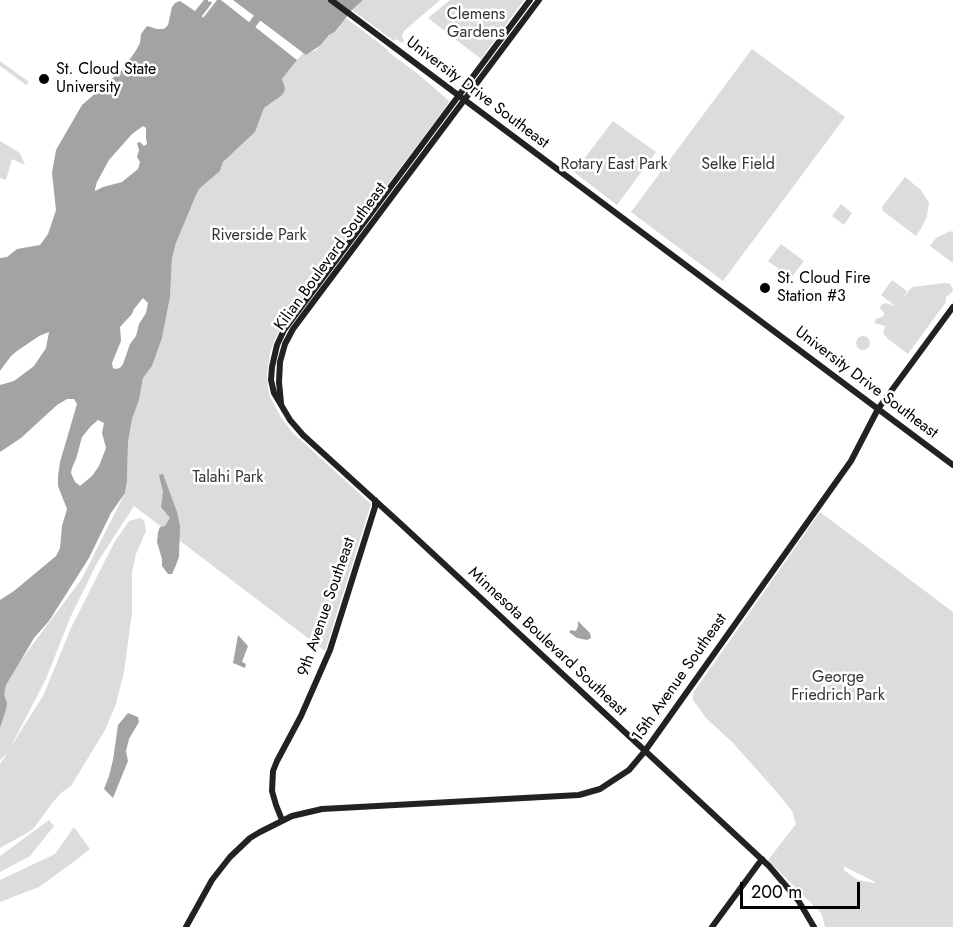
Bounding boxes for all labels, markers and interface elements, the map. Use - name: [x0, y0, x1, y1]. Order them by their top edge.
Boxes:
- park label: Clemens Gardens: [447, 5, 505, 43]
- street label: University Drive Southeast: [402, 33, 552, 153]
- place label: St. Cloud State University: [56, 60, 156, 98]
- marker: St. Cloud State University: [37, 72, 51, 86]
- park label: Rotary East Park: [560, 155, 668, 175]
- park label: Selke Field: [701, 155, 775, 175]
- street label: Kilian Boulevard Southeast: [271, 179, 391, 335]
- park label: Riverside Park: [212, 226, 306, 246]
- place label: St. Cloud Fire Station #3: [777, 269, 871, 307]
- marker: St. Cloud Fire Station #3: [758, 281, 772, 295]
- street label: University Drive Southeast: [791, 323, 941, 443]
- park label: Talahi Park: [193, 468, 263, 488]
- street label: 9th Avenue Southeast: [294, 535, 360, 679]
- street label: Minnesota Boulevard Southeast: [464, 563, 630, 721]
- street label: 15th Avenue Southeast: [628, 610, 732, 746]
- park label: George Friedrich Park: [791, 668, 885, 706]
- scale bar: [743, 870, 863, 908]
- text: 200 m: [751, 879, 802, 905]

